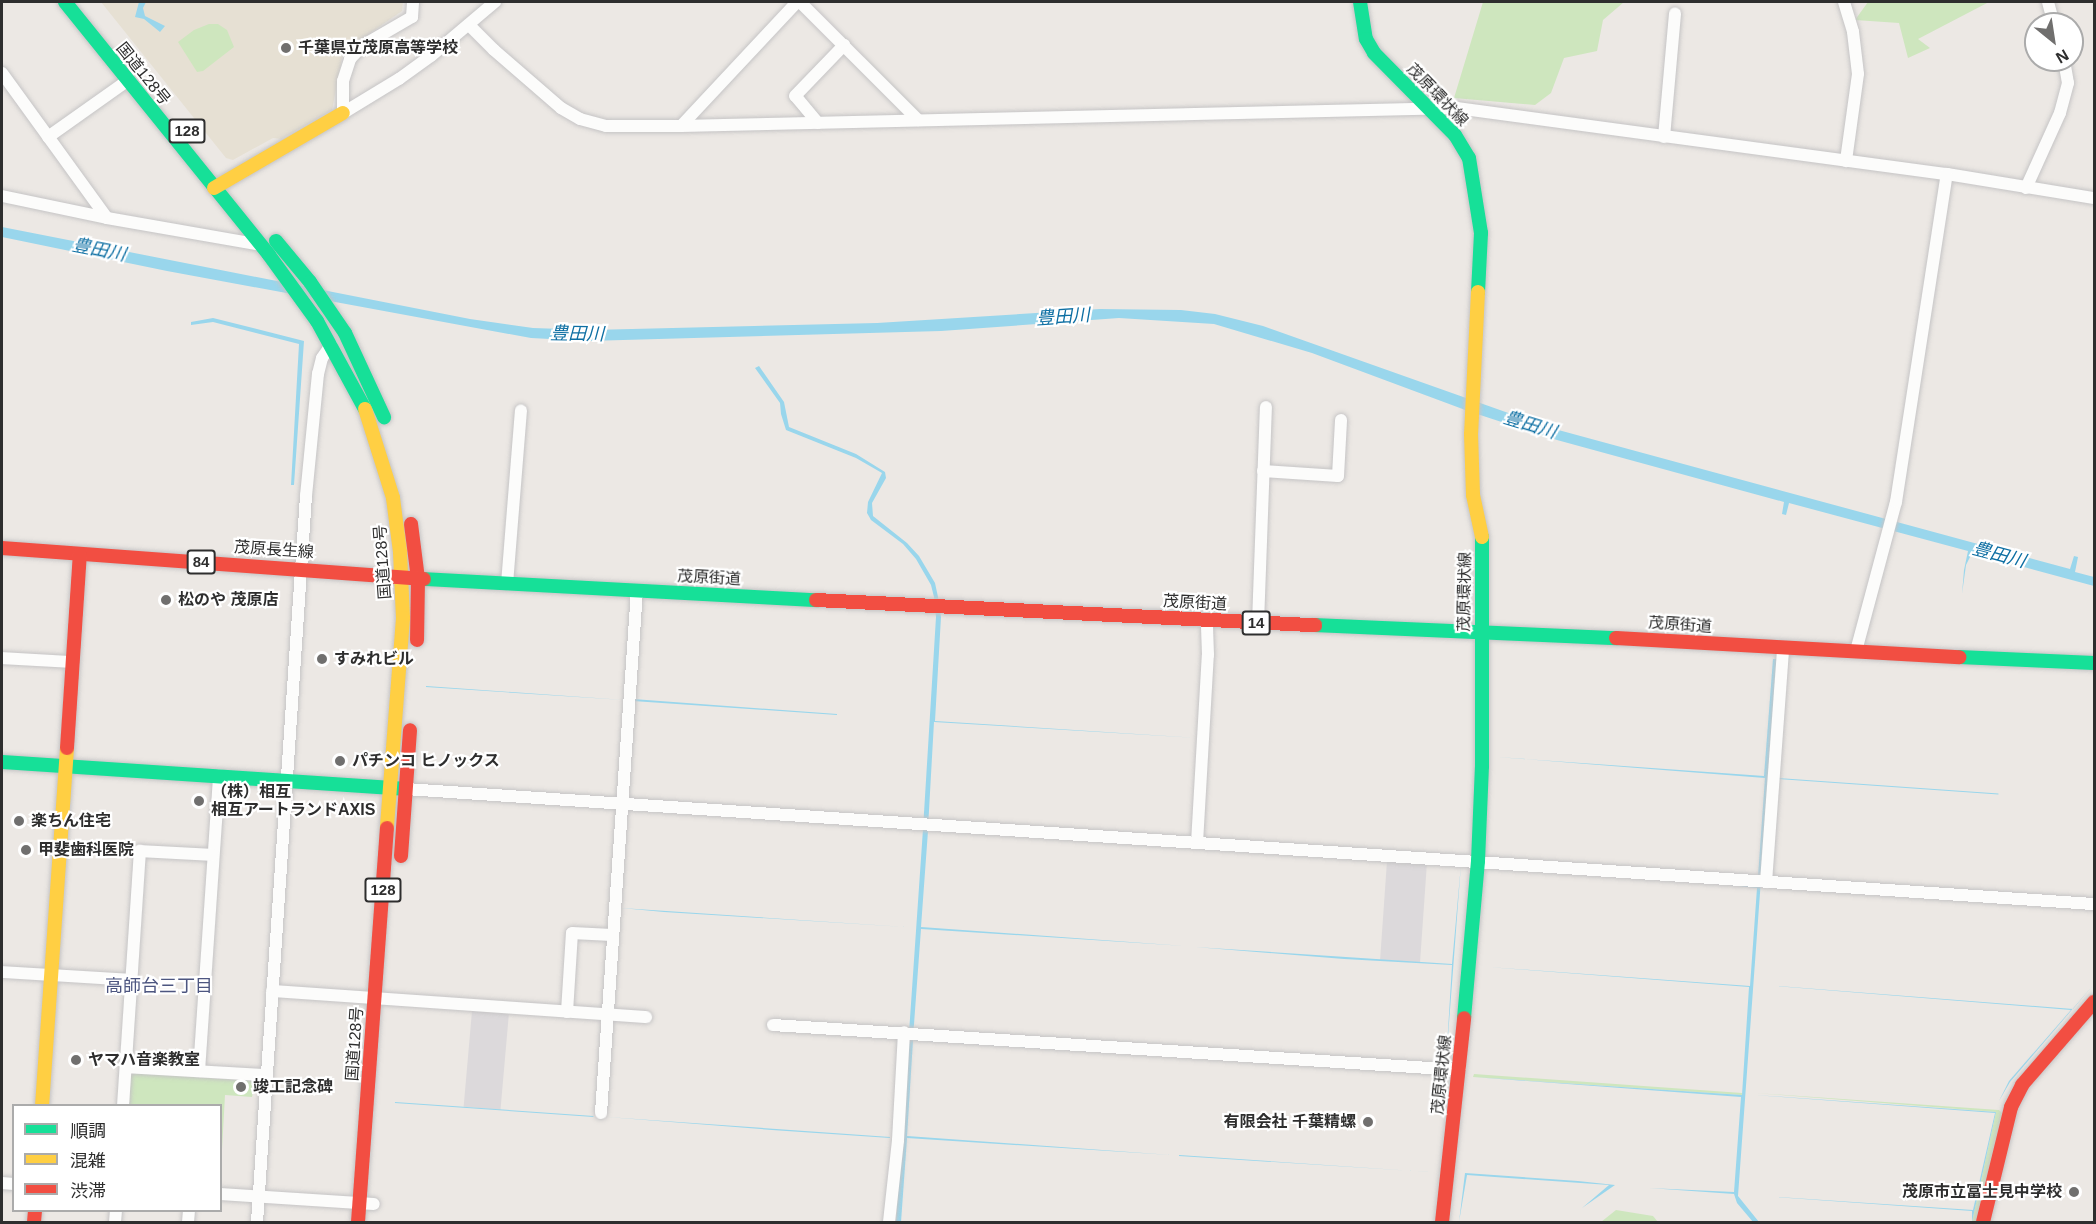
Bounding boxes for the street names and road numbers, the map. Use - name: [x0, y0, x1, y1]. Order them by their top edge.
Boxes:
- street label: 国道128号: [112, 39, 174, 109]
- street label: 茂原環状線: [1402, 60, 1472, 130]
- road number: 128: [168, 119, 207, 143]
- street label: 国道128号: [371, 524, 395, 600]
- street label: 茂原長生線: [233, 538, 315, 562]
- road number: 84: [186, 550, 216, 574]
- street label: 茂原環状線: [1455, 552, 1475, 632]
- street label: 茂原街道: [677, 567, 741, 589]
- street label: 茂原街道: [1163, 592, 1227, 614]
- road number: 14: [1241, 611, 1271, 635]
- street label: 茂原街道: [1647, 613, 1713, 637]
- road number: 128: [364, 878, 403, 902]
- street label: 国道128号: [343, 1006, 367, 1082]
- street label: 茂原環状線: [1428, 1034, 1456, 1116]

